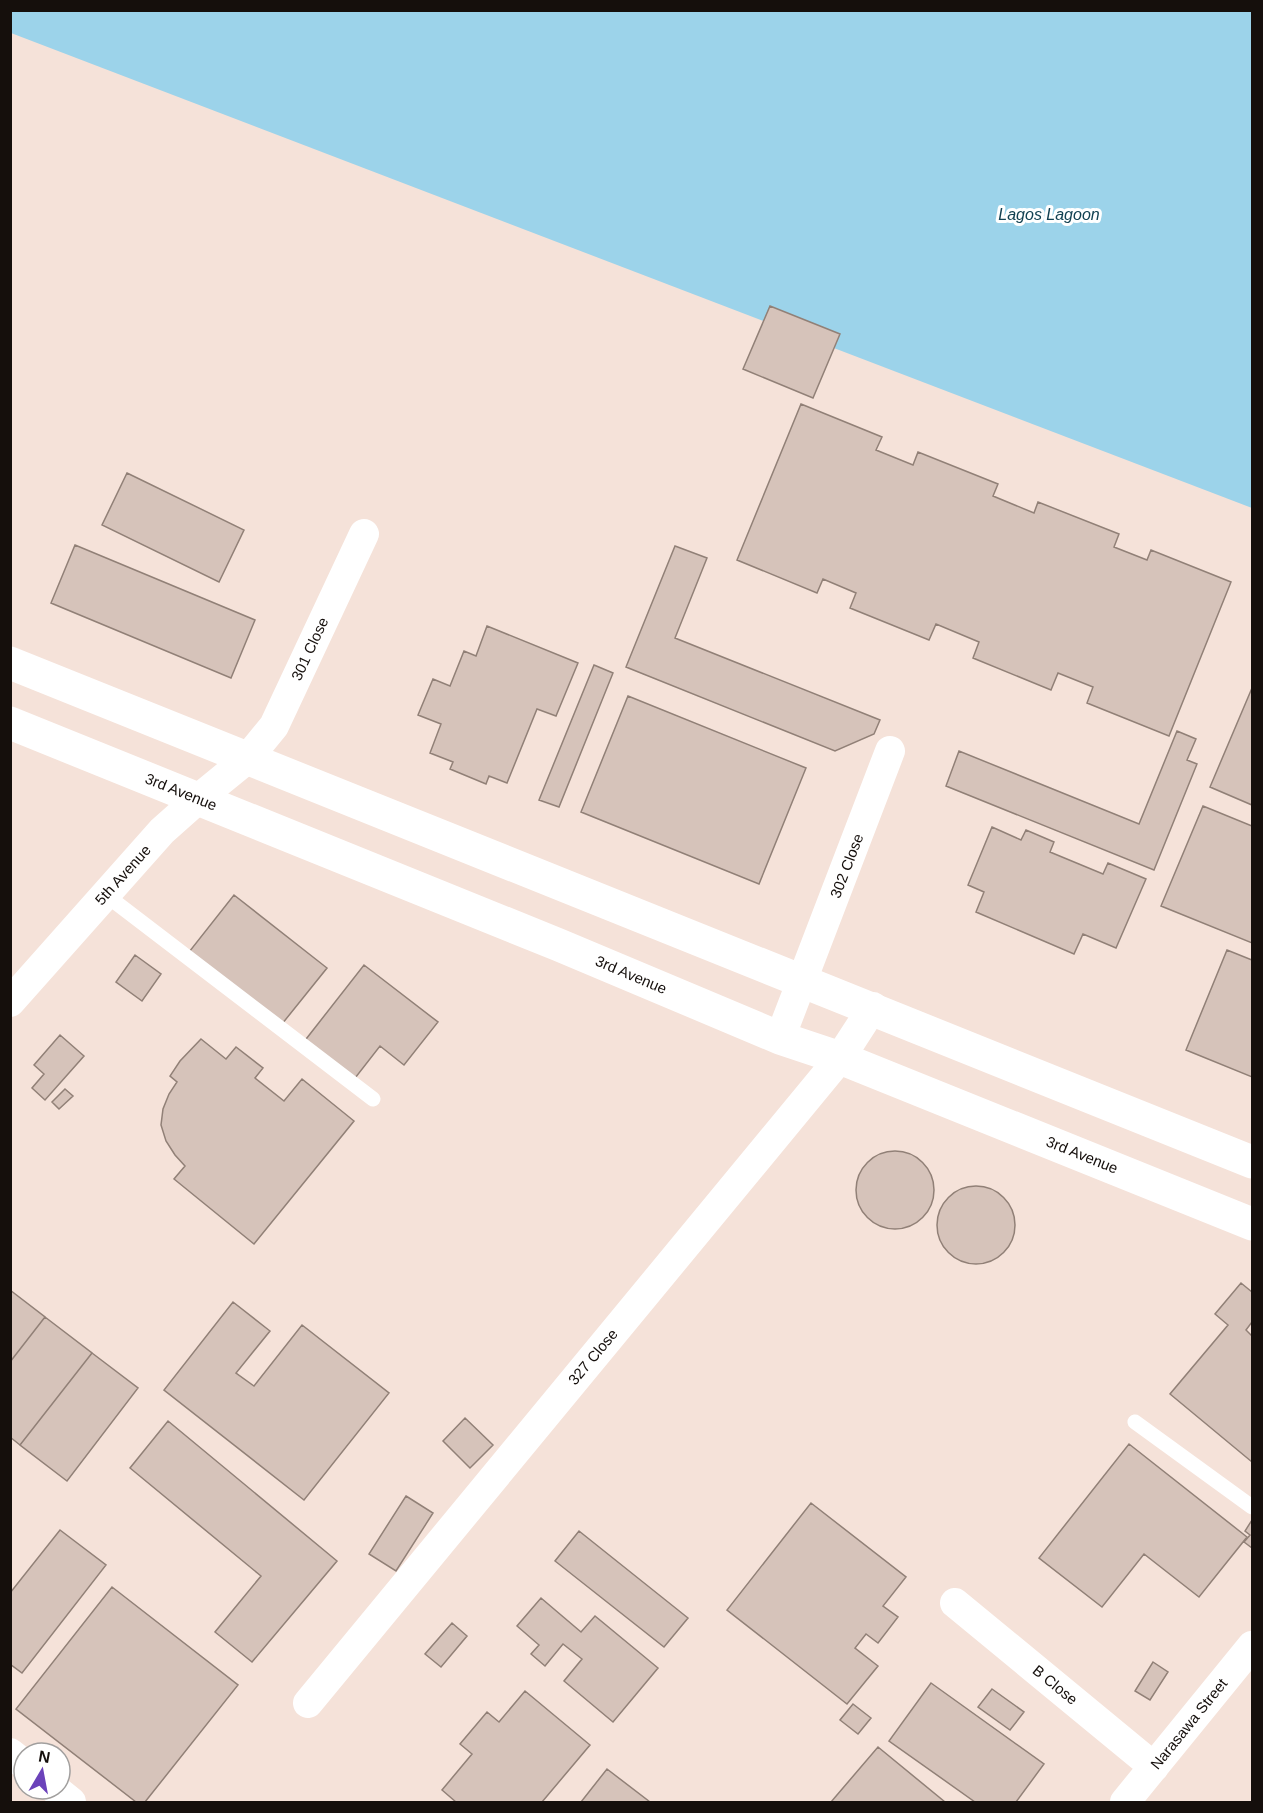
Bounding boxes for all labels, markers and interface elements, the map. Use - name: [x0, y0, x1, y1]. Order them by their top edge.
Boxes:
- water label: Lagos Lagoon: [998, 206, 1100, 223]
- street label: 301 Close: [288, 615, 332, 683]
- street label: 3rd Avenue: [143, 769, 219, 814]
- street label: 302 Close: [826, 831, 867, 900]
- street label: 5th Avenue: [91, 841, 154, 908]
- street label: 3rd Avenue: [593, 952, 669, 997]
- street label: 3rd Avenue: [1044, 1132, 1120, 1177]
- street label: 327 Close: [564, 1325, 621, 1388]
- street label: B Close: [1030, 1661, 1081, 1708]
- street label: Narasawa Street: [1147, 1674, 1231, 1772]
- north arrow: [12, 1741, 72, 1801]
- text: N: [37, 1747, 52, 1766]

